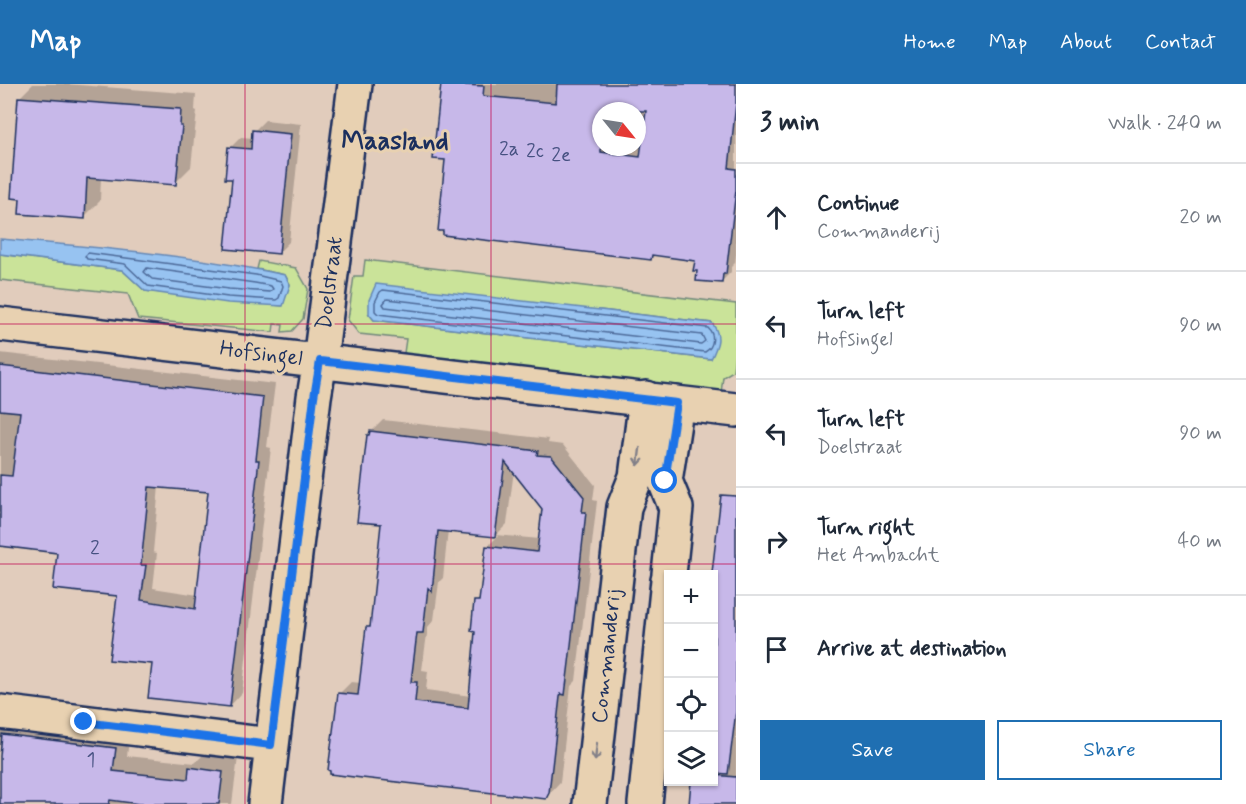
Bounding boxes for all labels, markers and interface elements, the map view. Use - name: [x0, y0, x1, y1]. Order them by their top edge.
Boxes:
- text: Map: [30, 24, 81, 61]
- text: Home: [904, 28, 956, 56]
- text: Map: [989, 28, 1027, 56]
- text: About: [1060, 28, 1112, 56]
- text: Contact: [1145, 28, 1216, 56]
- north arrow: [592, 102, 646, 156]
- text: 3 min: [760, 106, 820, 140]
- text: Walk · 240 m: [1108, 110, 1222, 137]
- district label: Maasland: [341, 125, 449, 159]
- house number: 2a: [499, 136, 519, 163]
- house number: 2c: [526, 138, 544, 165]
- house number: 2e: [551, 142, 571, 169]
- text: Continue: [817, 190, 899, 218]
- icon: ahead: [760, 201, 793, 234]
- text: 20 m: [1179, 204, 1222, 231]
- text: Commanderij: [817, 218, 940, 245]
- street label: Doelstraat: [310, 235, 350, 331]
- text: Turn left: [817, 298, 905, 326]
- icon: left: [760, 309, 793, 342]
- text: 90 m: [1179, 312, 1222, 339]
- text: Hofsingel: [817, 326, 893, 353]
- street label: Hofsingel: [218, 335, 304, 376]
- text: Turn left: [817, 406, 905, 434]
- icon: left: [760, 417, 793, 450]
- text: 90 m: [1179, 420, 1222, 447]
- text: Doelstraat: [817, 434, 902, 461]
- one-way arrow: [633, 446, 644, 466]
- route start: [651, 467, 677, 493]
- text: Turn right: [817, 514, 915, 542]
- icon: right: [760, 525, 793, 558]
- text: 40 m: [1178, 528, 1222, 555]
- house number: 2: [90, 535, 100, 562]
- text: Het Ambacht: [817, 542, 940, 569]
- map controls: [664, 570, 718, 786]
- button: +: [664, 570, 718, 624]
- street label: Commanderij: [586, 587, 628, 725]
- button: −: [664, 624, 718, 678]
- icon: arrive: [760, 633, 793, 666]
- text: Arrive at destination: [817, 635, 1007, 663]
- button: locate: [664, 678, 718, 732]
- route end: [70, 708, 96, 734]
- button: Save: [760, 720, 985, 780]
- button: Share: [997, 720, 1222, 780]
- button: layers: [664, 732, 718, 786]
- one-way arrow: [590, 742, 601, 762]
- house number: 1: [87, 747, 95, 774]

